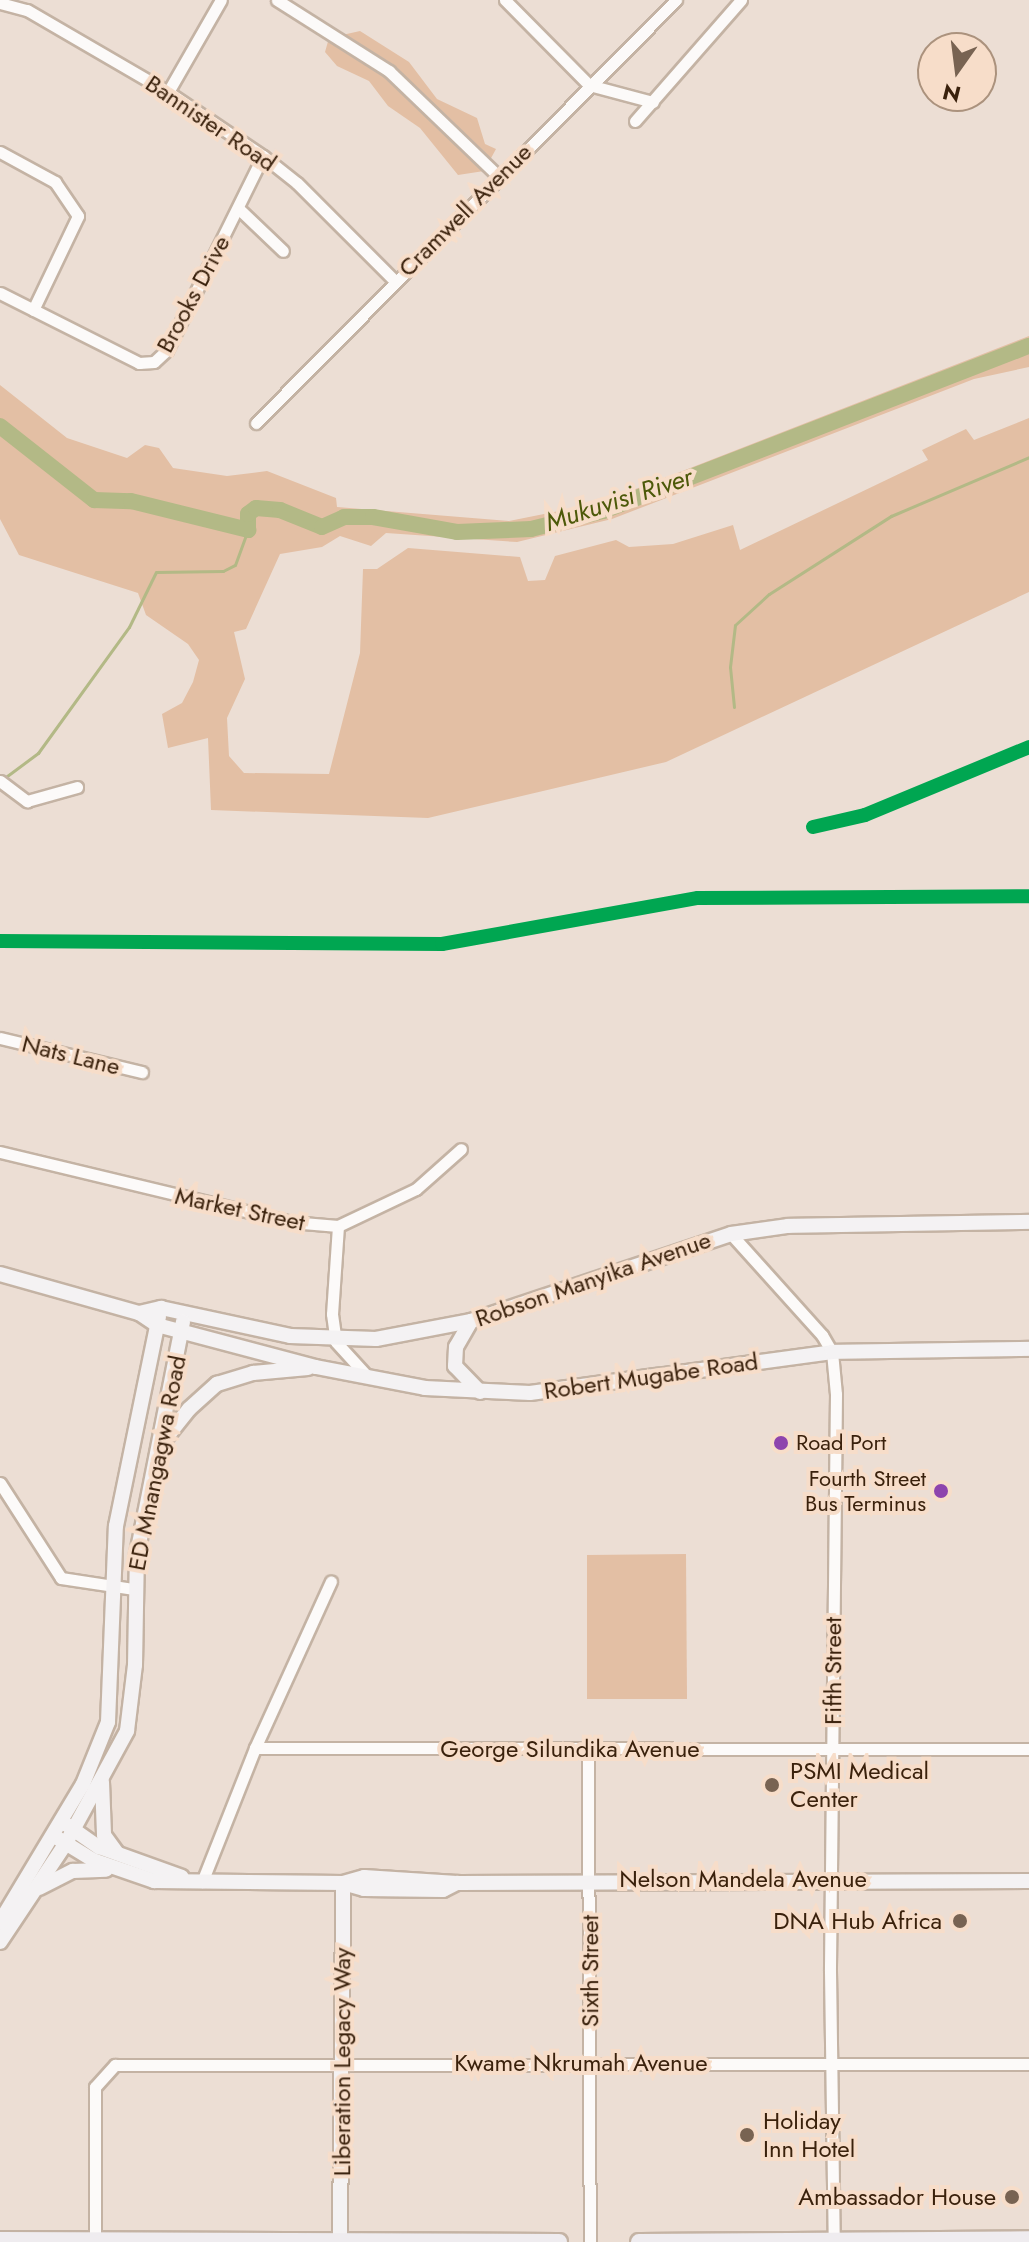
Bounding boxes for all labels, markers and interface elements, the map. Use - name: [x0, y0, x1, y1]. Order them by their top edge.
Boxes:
- north arrow: [917, 32, 997, 112]
- street label: Bannister Road: [140, 69, 282, 177]
- text: N: [939, 76, 964, 111]
- street label: Cramwell Avenue: [393, 138, 537, 282]
- street label: Brooks Drive: [150, 231, 236, 357]
- water label: Mukuvisi River: [541, 462, 697, 538]
- street label: Nats Lane: [19, 1029, 123, 1081]
- street label: Market Street: [172, 1181, 308, 1237]
- street label: Robson Manyika Avenue: [471, 1225, 715, 1333]
- street label: Robert Mugabe Road: [542, 1347, 760, 1405]
- street label: ED Mnangagwa Road: [122, 1353, 192, 1573]
- place label: Road Port: [796, 1430, 886, 1456]
- marker: Road Port: [773, 1435, 789, 1451]
- place label: Fourth Street Bus Terminus: [805, 1465, 926, 1516]
- marker: Fourth Street Bus Terminus: [933, 1483, 949, 1499]
- street label: Fifth Street: [819, 1617, 847, 1725]
- street label: George Silundika Avenue: [440, 1735, 700, 1763]
- place label: PSMI Medical Center: [790, 1757, 929, 1813]
- marker: PSMI Medical Center: [761, 1774, 783, 1796]
- street label: Nelson Mandela Avenue: [619, 1865, 867, 1893]
- place label: DNA Hub Africa: [773, 1907, 942, 1935]
- marker: DNA Hub Africa: [949, 1910, 971, 1932]
- street label: Sixth Street: [576, 1915, 604, 2027]
- street label: Liberation Legacy Way: [328, 1948, 356, 2176]
- street label: Kwame Nkrumah Avenue: [454, 2049, 708, 2077]
- place label: Holiday Inn Hotel: [763, 2107, 855, 2163]
- marker: Holiday Inn Hotel: [738, 2126, 756, 2144]
- place label: Ambassador House: [798, 2183, 996, 2211]
- marker: Ambassador House: [1003, 2188, 1021, 2206]

